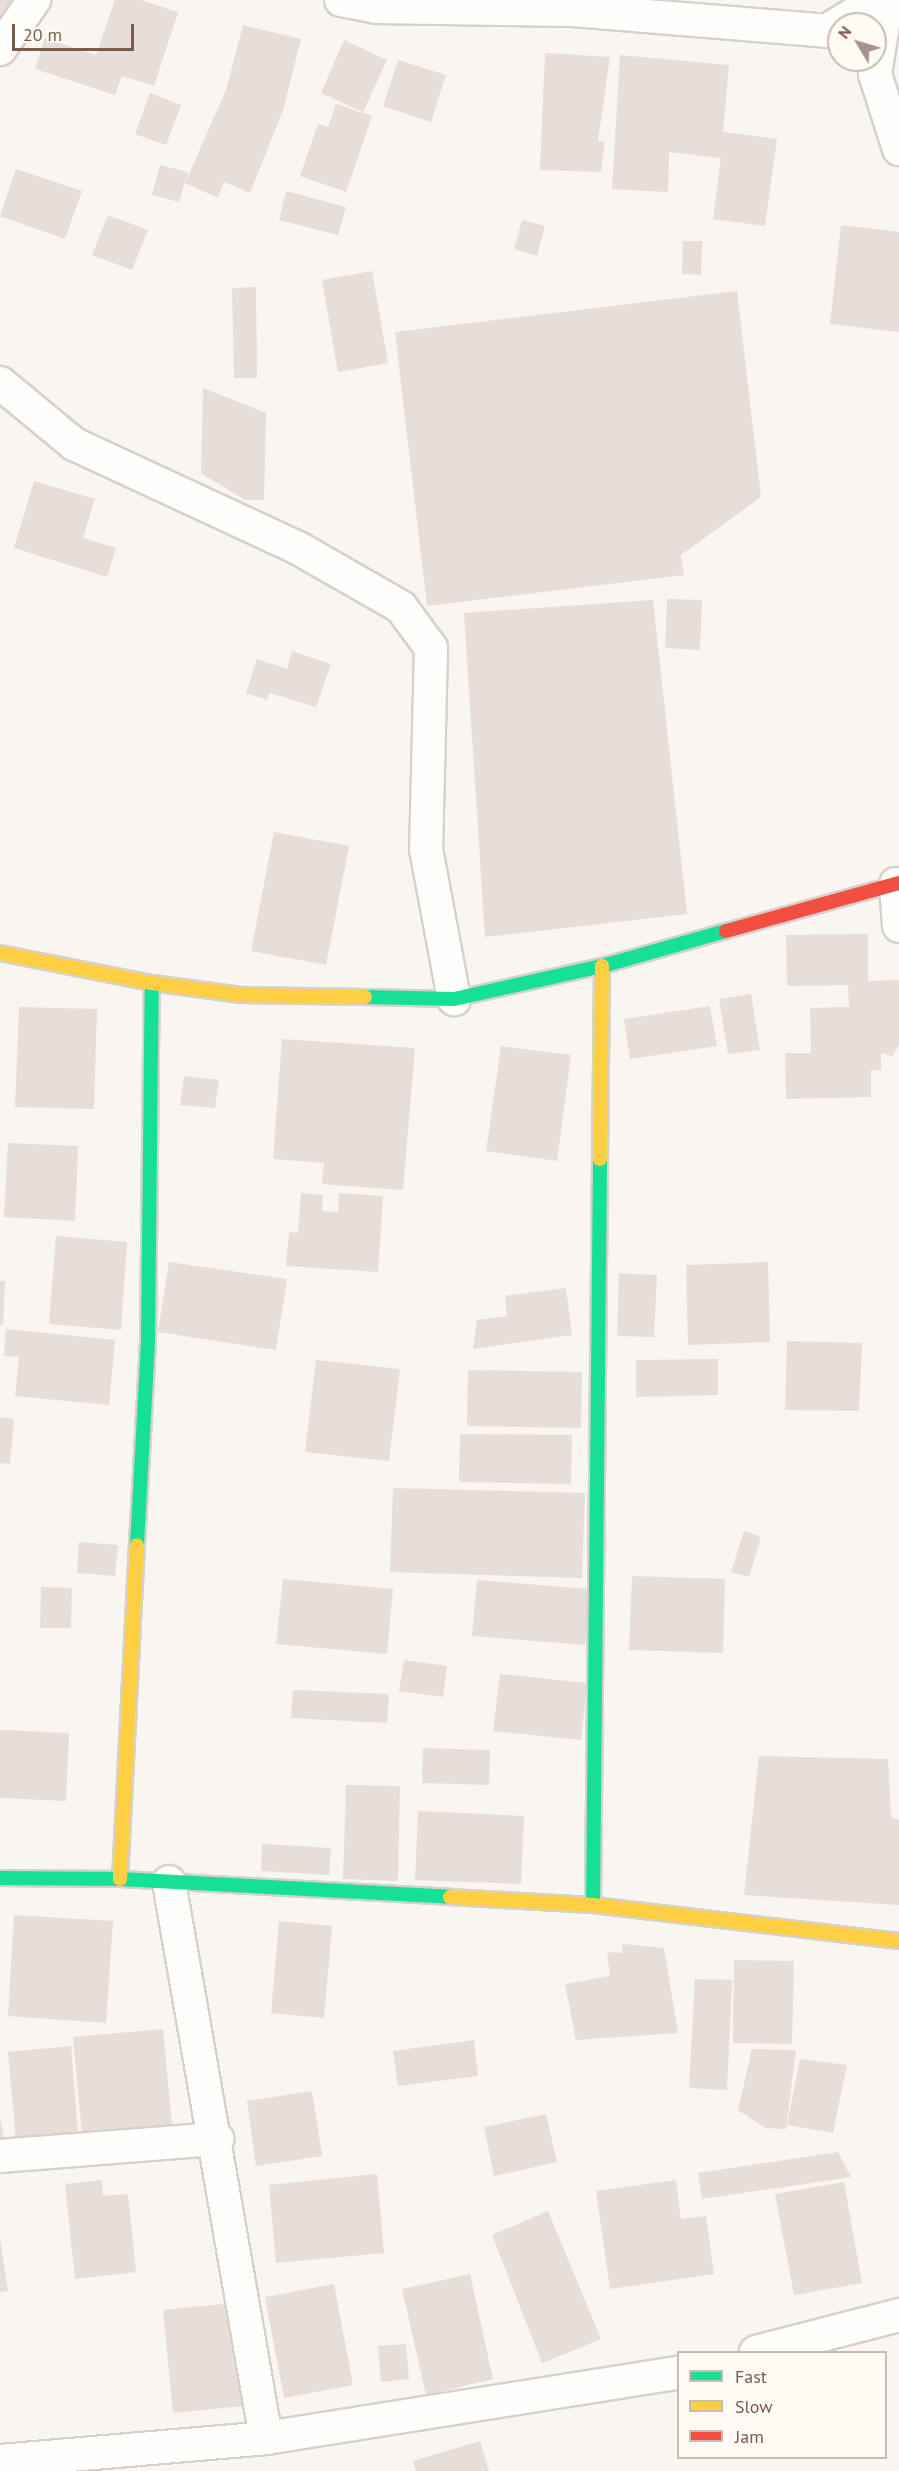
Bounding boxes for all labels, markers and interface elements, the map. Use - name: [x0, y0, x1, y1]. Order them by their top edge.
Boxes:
- scale bar: [15, 12, 136, 50]
- north arrow: [827, 12, 887, 72]
- text: N: [833, 22, 856, 42]
- text: 20 m: [23, 23, 62, 46]
- legend: [677, 2351, 887, 2459]
- text: Fast: [735, 2365, 767, 2388]
- text: Slow: [735, 2395, 773, 2418]
- text: Jam: [735, 2425, 764, 2448]

